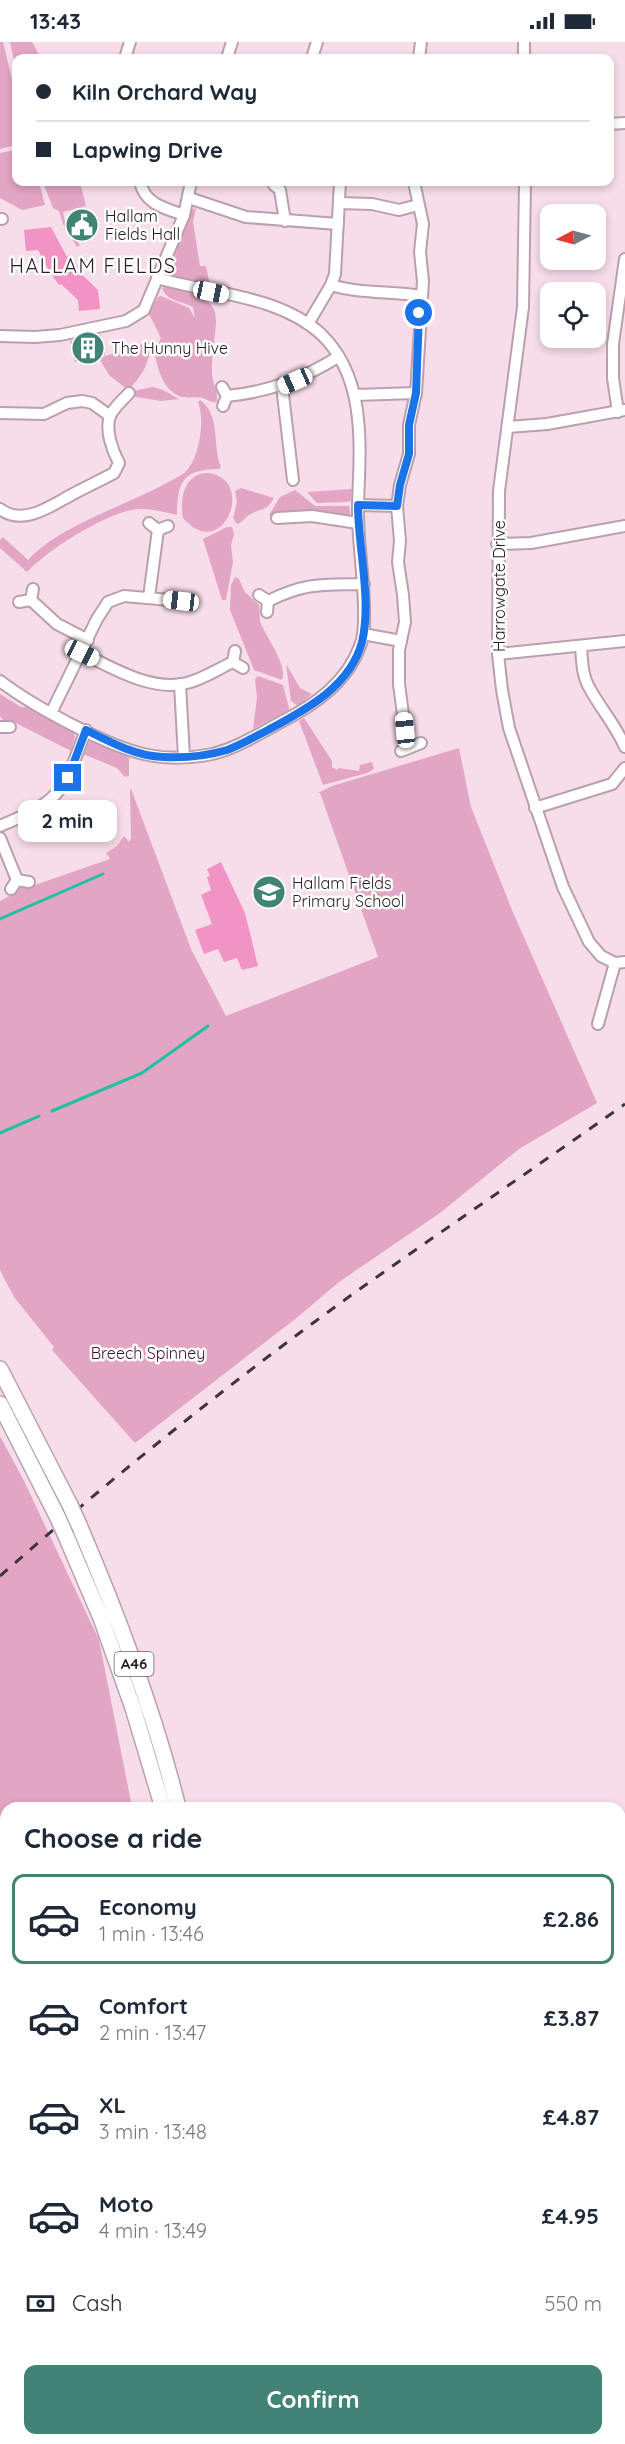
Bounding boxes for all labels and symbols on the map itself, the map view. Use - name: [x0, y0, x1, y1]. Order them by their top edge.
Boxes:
- north arrow: [540, 204, 606, 270]
- place label: Hallam Fields Hall: [105, 206, 180, 244]
- public building icon: Hallam Fields Hall: [64, 207, 100, 243]
- district label: HALLAM FIELDS: [10, 253, 177, 278]
- car: [192, 279, 230, 305]
- route start: [405, 299, 432, 326]
- building icon: The Hunny Hive: [70, 330, 106, 366]
- place label: The Hunny Hive: [111, 338, 228, 358]
- car: [275, 365, 315, 397]
- street label: Harrowgate Drive: [489, 520, 509, 652]
- car: [162, 590, 200, 612]
- car: [62, 637, 102, 669]
- car: [394, 711, 416, 749]
- route end: [54, 764, 81, 791]
- callout: 2 min: [19, 799, 118, 841]
- place label: Hallam Fields Primary School: [292, 873, 404, 911]
- school or university icon: Hallam Fields Primary School: [251, 874, 287, 910]
- park label: Breech Spinney: [91, 1343, 205, 1363]
- road number: A46: [114, 1652, 154, 1676]

